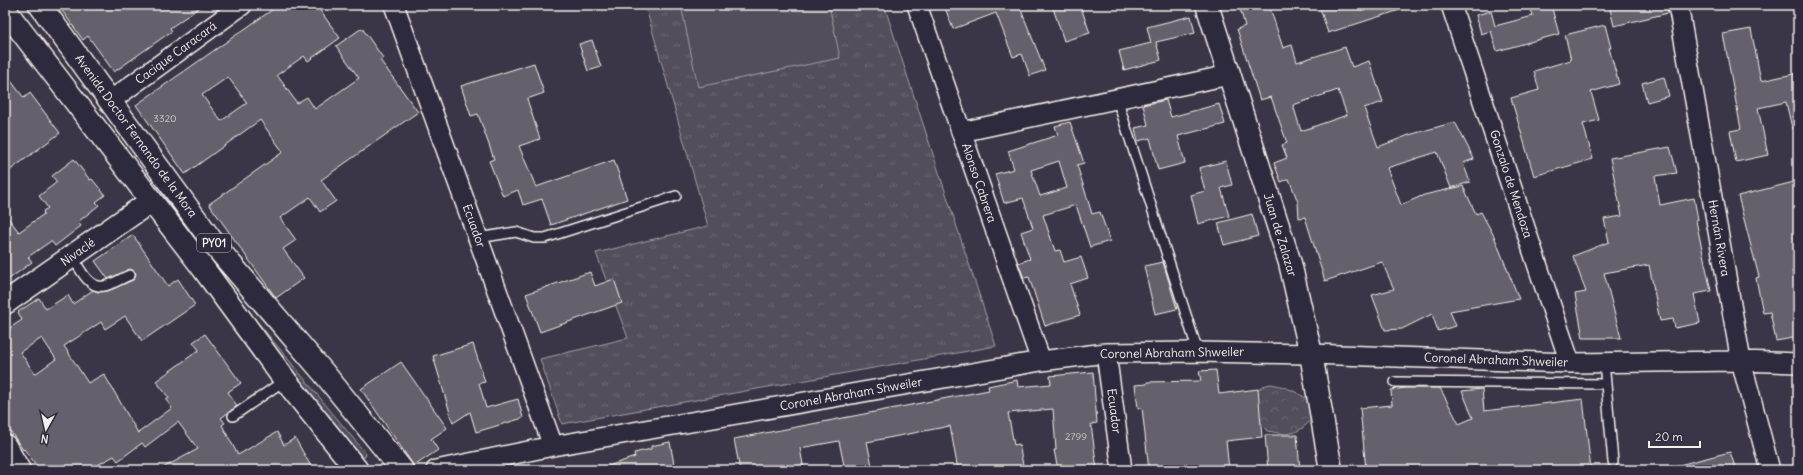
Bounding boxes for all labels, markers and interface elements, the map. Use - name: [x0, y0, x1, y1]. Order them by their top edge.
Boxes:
- street label: Cacique Caracará: [132, 18, 219, 87]
- street label: Avenida Doctor Fernando de la Mora: [72, 51, 201, 220]
- house number: 3320: [153, 112, 177, 125]
- street label: Gonzalo de Mendoza: [1487, 128, 1536, 240]
- street label: Alonso Cabrera: [959, 141, 1000, 225]
- street label: Juan de Zalazar: [1261, 191, 1300, 278]
- street label: Hernán Rivera: [1705, 198, 1734, 278]
- street label: Ecuador: [460, 202, 489, 250]
- street label: Nivaclé: [58, 234, 98, 269]
- road number: PY01: [197, 234, 231, 252]
- street label: Coronel Abraham Shweiler: [1100, 344, 1244, 361]
- street label: Coronel Abraham Shweiler: [1424, 349, 1568, 370]
- street label: Coronel Abraham Shweiler: [779, 374, 923, 413]
- street label: Ecuador: [1104, 387, 1125, 434]
- north arrow: [26, 409, 66, 449]
- scale bar: [1649, 423, 1700, 449]
- text: 20 m: [1655, 429, 1683, 444]
- house number: 2799: [1065, 430, 1087, 443]
- text: N: [40, 431, 49, 446]

